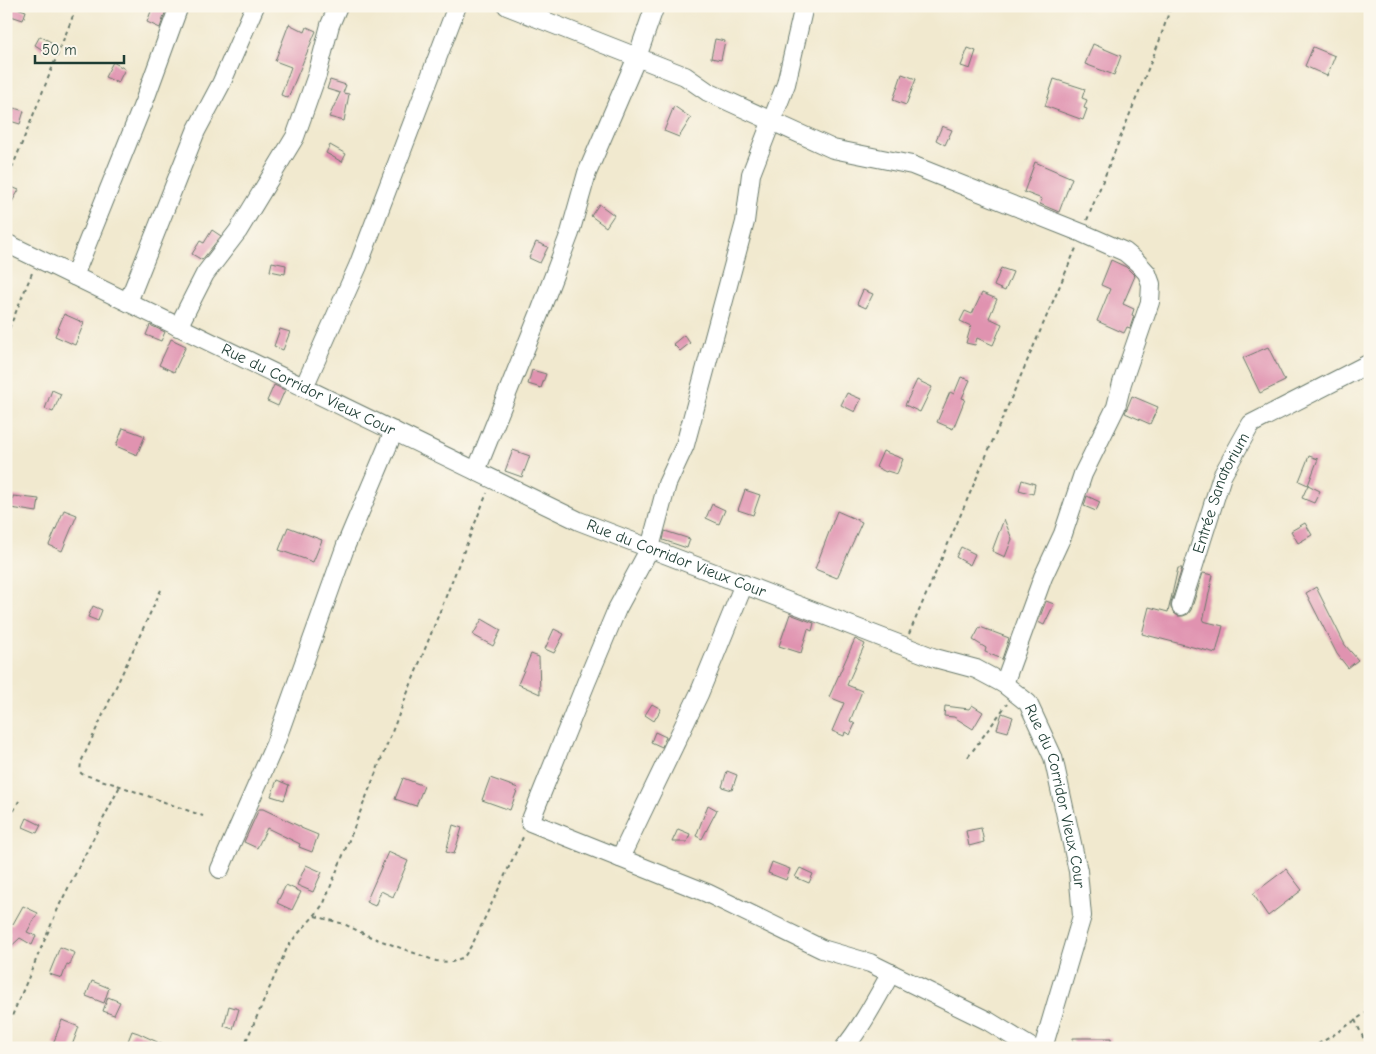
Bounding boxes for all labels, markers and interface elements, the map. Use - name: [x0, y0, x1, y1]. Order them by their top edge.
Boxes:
- scale bar: [35, 32, 124, 64]
- text: 50 m: [42, 41, 77, 59]
- street label: Rue du Corridor Vieux Cour: [219, 340, 399, 440]
- street label: Entrée Sanatorium: [1189, 430, 1253, 556]
- street label: Rue du Corridor Vieux Cour: [584, 516, 769, 601]
- street label: Rue du Corridor Vieux Cour: [1021, 701, 1089, 889]

